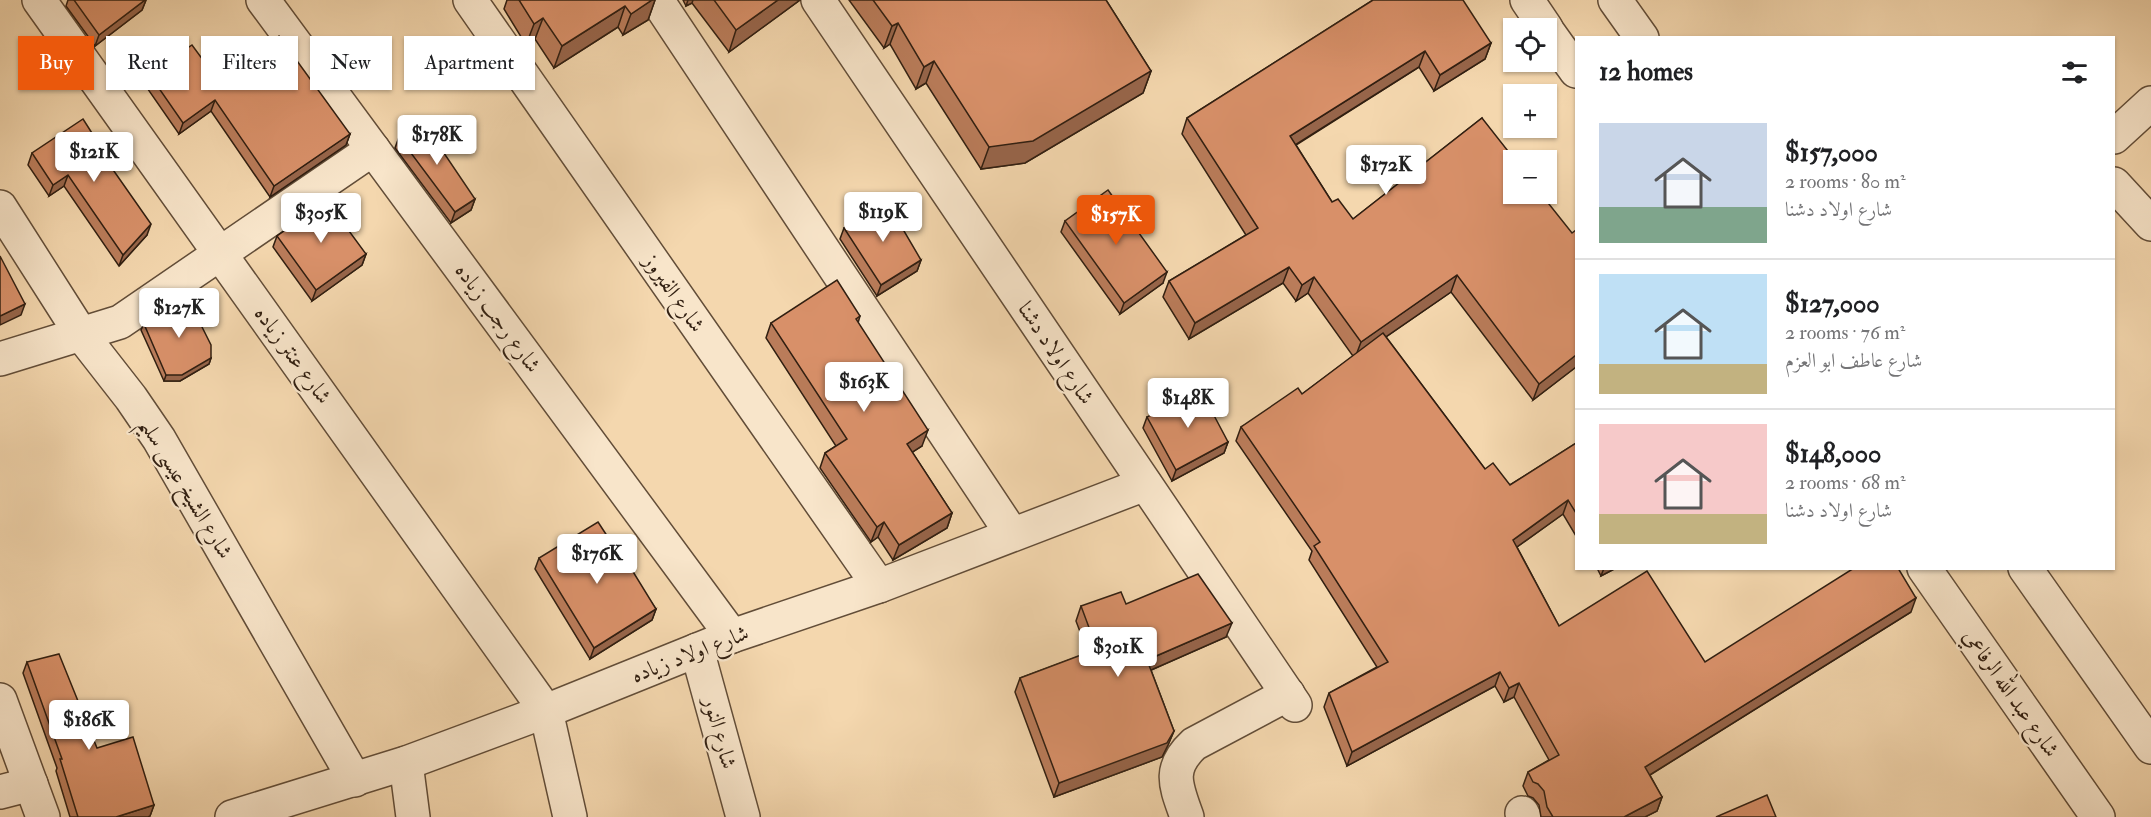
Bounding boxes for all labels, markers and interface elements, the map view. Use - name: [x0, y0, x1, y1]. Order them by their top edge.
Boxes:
- map controls: [1503, 18, 1557, 204]
- button: locate: [1503, 18, 1557, 72]
- chip: Buy: [18, 36, 94, 90]
- chip: Rent: [106, 36, 189, 90]
- chip: Filters: [201, 36, 298, 90]
- chip: New: [310, 36, 392, 90]
- chip: Apartment: [404, 36, 535, 90]
- text: 12 homes: [1599, 56, 1693, 88]
- icon: filters: [2058, 56, 2091, 89]
- button: +: [1503, 84, 1557, 138]
- pin: $178K: [395, 115, 479, 166]
- text: $178K: [411, 122, 463, 147]
- pin: $121K: [52, 132, 136, 183]
- text: $157,000: [1785, 137, 1878, 169]
- text: $121K: [69, 139, 119, 164]
- pin: $172K: [1344, 145, 1428, 196]
- icon: home: [1647, 147, 1719, 219]
- button: −: [1503, 150, 1557, 204]
- text: $172K: [1360, 152, 1412, 177]
- text: 2 rooms · 80 m²: [1785, 169, 1906, 194]
- pin: $119K: [841, 192, 925, 243]
- pin: $305K: [279, 193, 363, 244]
- pin: $157K: [1074, 195, 1158, 246]
- text: شارع اولاد دشنا: [1785, 197, 1892, 222]
- text: $119K: [858, 199, 908, 224]
- text: $305K: [295, 200, 347, 225]
- text: $157K: [1091, 202, 1141, 227]
- street label: شارع الفيروز: [632, 247, 711, 340]
- street label: شارع رجب زياده: [446, 258, 547, 381]
- pin: $127K: [137, 288, 221, 339]
- text: $127,000: [1785, 288, 1880, 320]
- text: $127K: [153, 295, 205, 320]
- street label: شارع اولاد دشنا: [1008, 296, 1101, 412]
- icon: home: [1647, 298, 1719, 370]
- street label: شارع عنتر زياده: [245, 301, 338, 412]
- text: 2 rooms · 76 m²: [1785, 320, 1905, 345]
- text: شارع عاطف ابو العزم: [1785, 348, 1922, 373]
- pin: $163K: [822, 362, 906, 413]
- text: $163K: [839, 369, 889, 394]
- pin: $148K: [1146, 378, 1230, 429]
- text: $148K: [1162, 385, 1214, 410]
- street label: شارع الشيخ عيسى سليم: [127, 412, 239, 567]
- text: $148,000: [1785, 438, 1881, 470]
- icon: home: [1647, 448, 1719, 520]
- text: 2 rooms · 68 m²: [1785, 470, 1906, 495]
- text: شارع اولاد دشنا: [1785, 498, 1892, 523]
- pin: $176K: [555, 534, 639, 585]
- text: $176K: [571, 541, 623, 566]
- street label: شارع اولاد زياده: [627, 619, 754, 693]
- street label: شارع عبد الله الرفاعي: [1953, 621, 2069, 765]
- pin: $301K: [1076, 627, 1160, 678]
- text: $301K: [1093, 634, 1143, 659]
- street label: شارع النور: [693, 692, 743, 773]
- pin: $186K: [47, 700, 131, 751]
- text: $186K: [63, 707, 115, 732]

